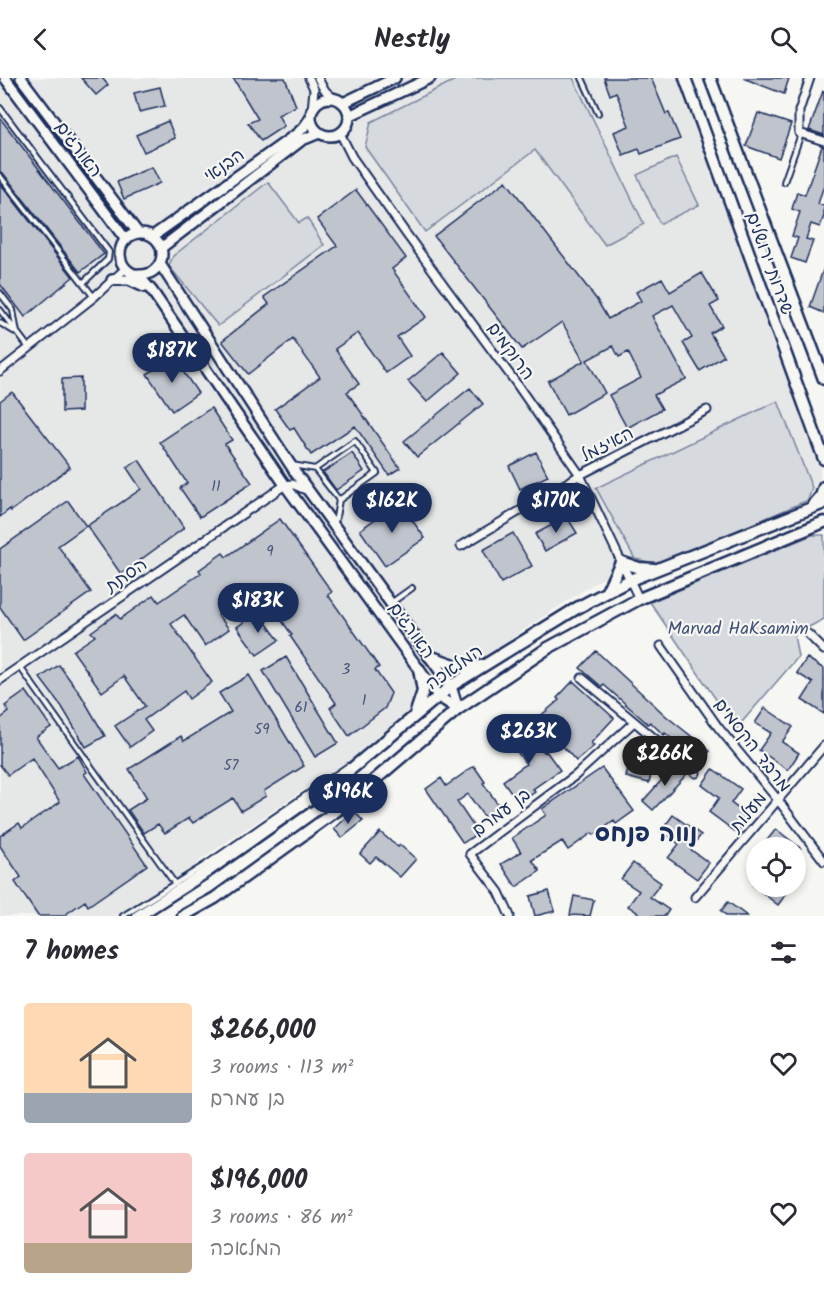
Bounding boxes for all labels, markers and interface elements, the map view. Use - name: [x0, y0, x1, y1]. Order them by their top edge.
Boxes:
- text: Nestly: [374, 18, 450, 61]
- icon: back: [24, 23, 57, 56]
- icon: search: [767, 23, 800, 56]
- street label: האורגים: [47, 115, 109, 184]
- street label: הבנאי: [198, 142, 251, 191]
- street label: שדרות ירושלים: [737, 208, 801, 319]
- street label: הרוקמים: [479, 317, 541, 387]
- pin: $187K: [130, 333, 214, 384]
- text: $187K: [146, 336, 198, 368]
- street label: האיזמל: [576, 420, 639, 471]
- house number: 11: [211, 475, 221, 499]
- pin: $162K: [350, 483, 434, 534]
- pin: $170K: [514, 483, 598, 534]
- text: $162K: [366, 486, 418, 518]
- text: $170K: [531, 486, 581, 518]
- house number: 9: [266, 540, 274, 564]
- street label: הסתת: [99, 551, 154, 602]
- pin: $183K: [216, 583, 300, 634]
- text: $183K: [232, 586, 284, 618]
- street label: האורגים: [380, 596, 442, 666]
- park label: Marvad HaKsamim: [667, 615, 809, 644]
- street label: המלאכה: [420, 638, 490, 699]
- house number: 3: [342, 658, 351, 682]
- house number: 1: [362, 689, 367, 713]
- street label: מרבד הקסמים: [706, 693, 798, 799]
- house number: 61: [294, 696, 308, 720]
- pin: $263K: [487, 714, 571, 765]
- text: $263K: [500, 717, 558, 749]
- house number: 59: [254, 718, 270, 742]
- pin: $266K: [623, 736, 707, 787]
- text: $266K: [636, 739, 694, 771]
- house number: 57: [224, 754, 240, 778]
- pin: $196K: [306, 774, 390, 825]
- text: $196K: [323, 777, 373, 809]
- street label: בן עמרם: [466, 781, 538, 845]
- street label: מעלות: [723, 786, 775, 841]
- district label: נווה פנחס: [595, 815, 697, 854]
- map controls: [746, 837, 806, 897]
- button: locate: [746, 837, 806, 897]
- text: 7 homes: [24, 931, 119, 973]
- icon: filters: [767, 936, 800, 969]
- text: $266,000: [210, 1010, 316, 1052]
- icon: home: [72, 1027, 144, 1099]
- icon: heart: [767, 1047, 800, 1080]
- text: 3 rooms · 113 m²: [210, 1052, 353, 1084]
- text: בן עמרם: [210, 1084, 285, 1116]
- text: $196,000: [210, 1160, 307, 1202]
- icon: home: [72, 1177, 144, 1249]
- icon: heart: [767, 1197, 800, 1230]
- text: 3 rooms · 86 m²: [210, 1202, 353, 1234]
- text: המלאכה: [210, 1234, 281, 1266]

